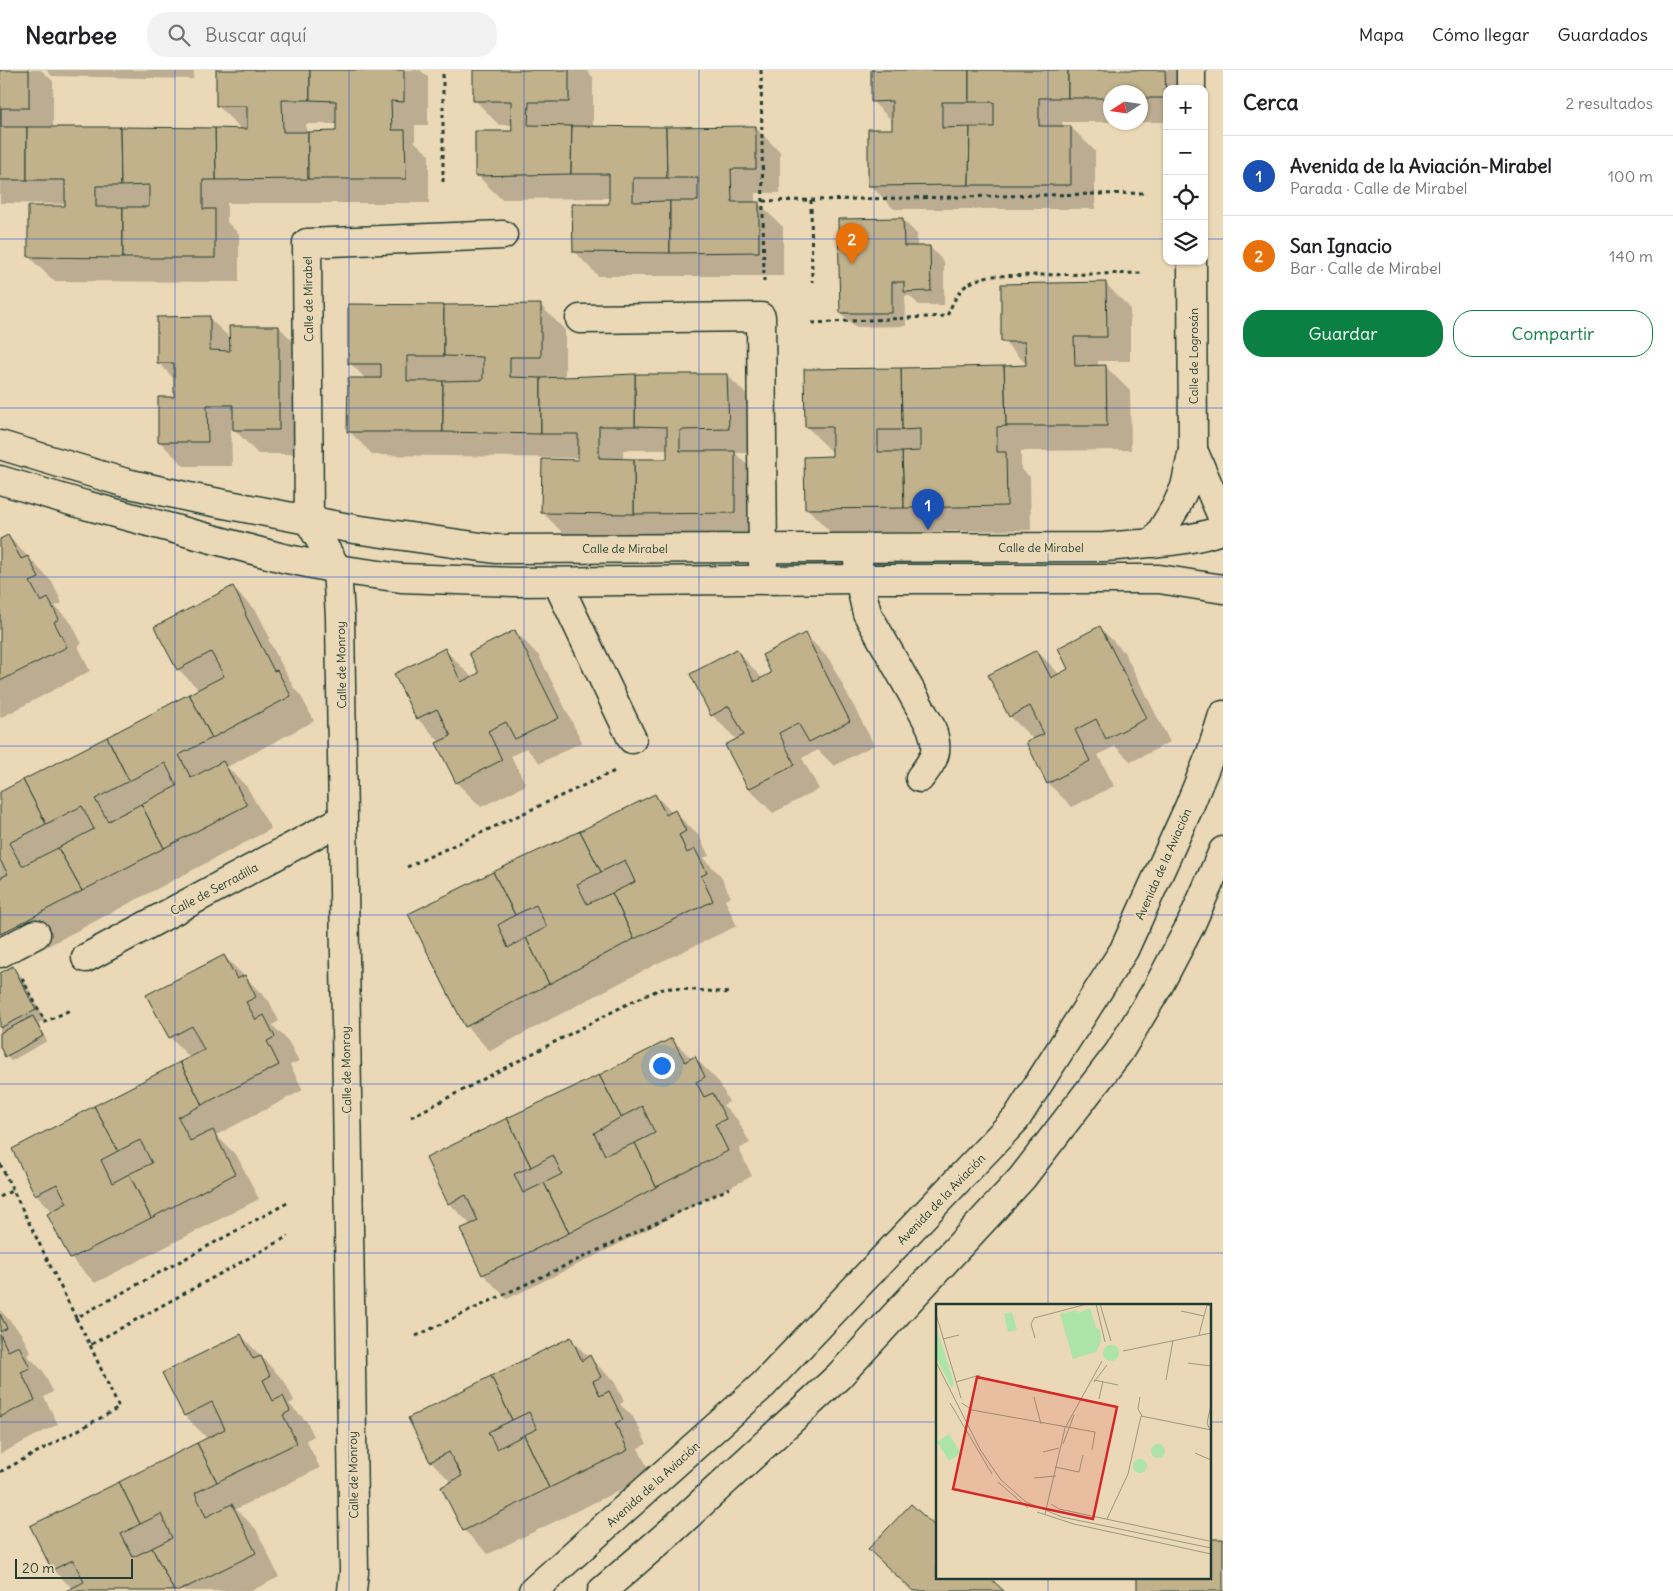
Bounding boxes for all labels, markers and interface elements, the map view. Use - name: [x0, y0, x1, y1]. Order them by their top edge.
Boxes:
- search box: [147, 12, 497, 57]
- text: Nearbee: [25, 20, 117, 50]
- icon: search: [165, 21, 193, 49]
- text: Buscar aquí: [205, 23, 306, 47]
- text: Mapa: [1359, 23, 1404, 46]
- text: Cómo llegar: [1432, 23, 1529, 46]
- text: Guardados: [1557, 23, 1648, 46]
- north arrow: [1103, 85, 1148, 130]
- map controls: [1163, 85, 1208, 265]
- button: +: [1163, 85, 1208, 130]
- text: Cerca: [1243, 89, 1298, 116]
- text: 2 resultados: [1565, 93, 1653, 113]
- button: −: [1163, 130, 1208, 175]
- text: Avenida de la Aviación-Mirabel: [1290, 154, 1552, 178]
- text: 1: [1256, 166, 1262, 186]
- text: 100 m: [1608, 166, 1653, 186]
- button: locate: [1163, 175, 1208, 220]
- text: Parada · Calle de Mirabel: [1290, 178, 1467, 198]
- button: layers: [1163, 220, 1208, 265]
- pin: 2: [836, 223, 868, 264]
- text: San Ignacio: [1290, 234, 1392, 258]
- text: 2: [1255, 246, 1263, 266]
- text: 140 m: [1609, 246, 1653, 266]
- street label: Calle de Mirabel: [300, 256, 316, 342]
- text: Bar · Calle de Mirabel: [1290, 258, 1441, 278]
- street label: Calle de Logrosán: [1186, 308, 1201, 404]
- button: Guardar: [1243, 310, 1443, 357]
- button: Compartir: [1453, 310, 1653, 357]
- pin: 1: [912, 489, 944, 530]
- street label: Calle de Mirabel: [998, 540, 1084, 555]
- street label: Calle de Mirabel: [582, 541, 668, 556]
- street label: Calle de Monroy: [333, 621, 349, 709]
- street label: Avenida de la Aviación: [1132, 806, 1194, 922]
- street label: Calle de Serradilla: [168, 859, 261, 918]
- street label: Calle de Monroy: [338, 1026, 354, 1114]
- your location: [649, 1053, 675, 1079]
- street label: Avenida de la Aviación: [894, 1150, 988, 1248]
- inset map: [936, 1304, 1210, 1578]
- street label: Calle de Monroy: [345, 1431, 361, 1519]
- street label: Avenida de la Aviación: [603, 1438, 703, 1530]
- scale bar: [15, 1556, 132, 1579]
- text: 20 m: [22, 1559, 55, 1577]

